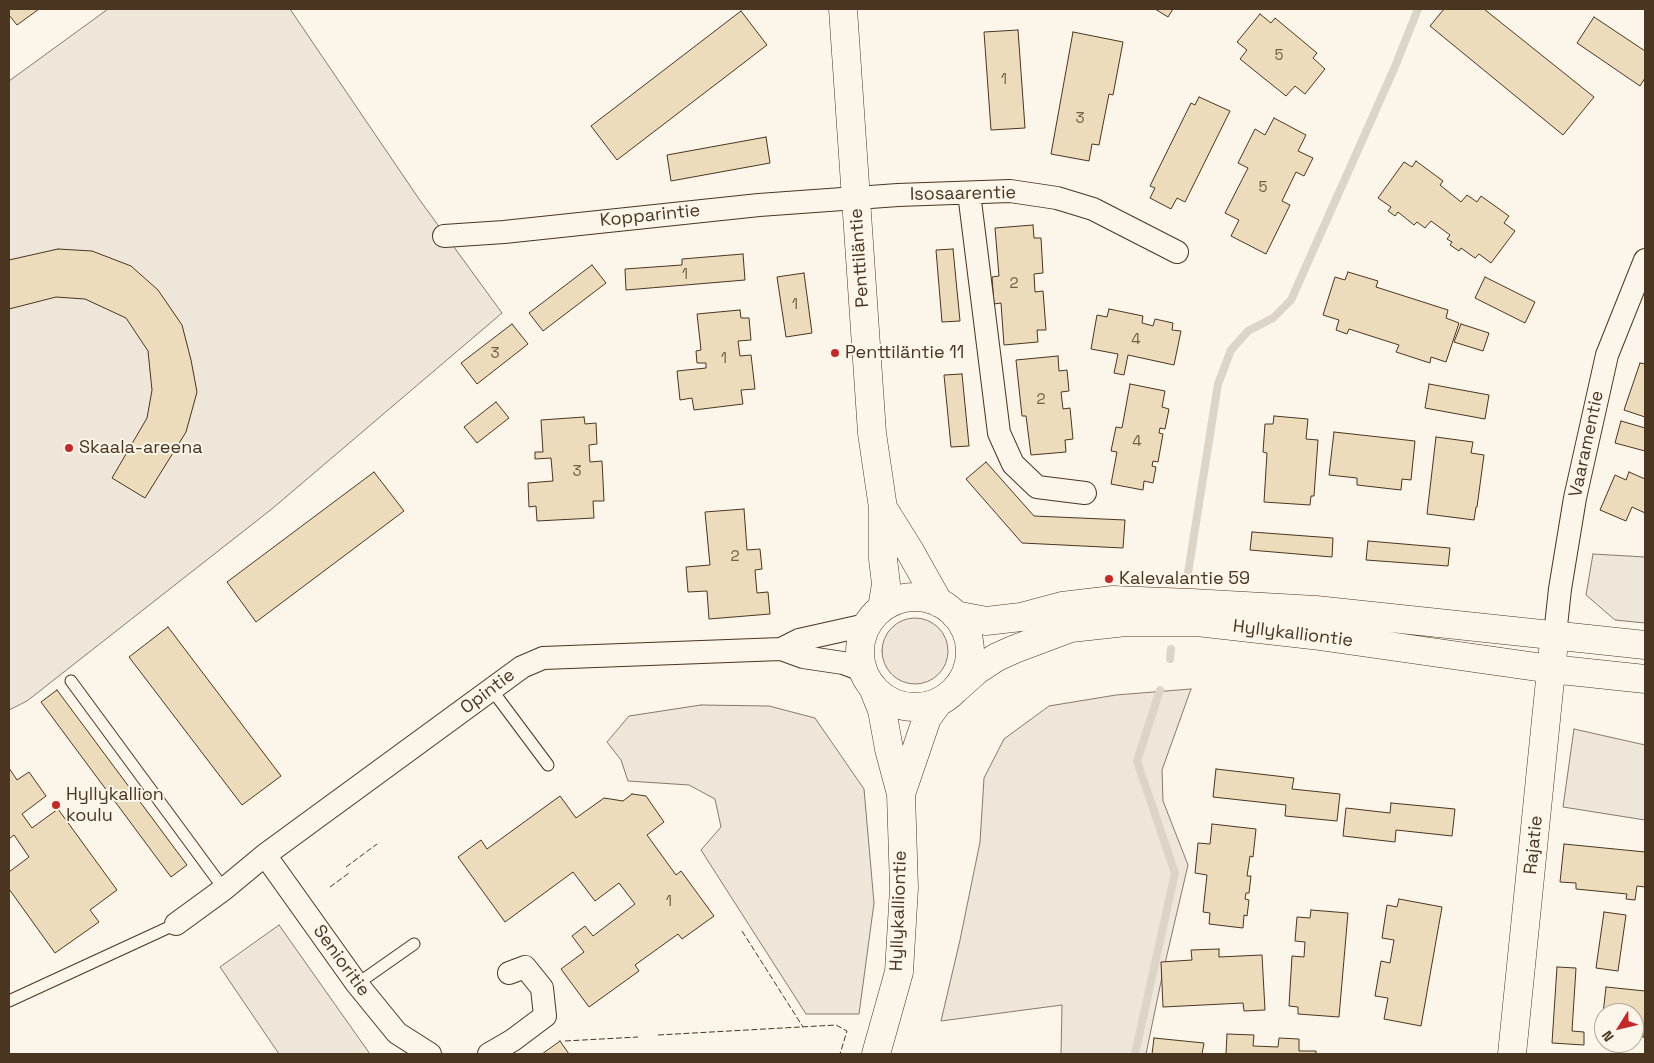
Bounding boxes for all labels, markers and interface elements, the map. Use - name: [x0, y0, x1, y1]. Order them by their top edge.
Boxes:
- house number: 5: [1275, 47, 1283, 65]
- house number: 1: [1001, 71, 1007, 89]
- house number: 3: [1075, 110, 1085, 128]
- house number: 5: [1259, 179, 1267, 197]
- street label: Isosaarentie: [910, 182, 1016, 206]
- street label: Kopparintie: [599, 200, 701, 232]
- street label: Penttiläntie: [846, 208, 874, 308]
- house number: 1: [682, 266, 688, 284]
- house number: 2: [1009, 275, 1019, 293]
- house number: 1: [792, 296, 798, 314]
- house number: 4: [1131, 331, 1141, 349]
- place label: Penttiläntie 11: [845, 342, 964, 364]
- house number: 3: [490, 345, 500, 363]
- marker: Penttiläntie 11: [829, 347, 841, 359]
- house number: 1: [721, 350, 727, 368]
- street label: Vaaramentie: [1565, 389, 1609, 499]
- house number: 2: [1036, 391, 1046, 409]
- house number: 4: [1132, 433, 1142, 451]
- place label: Skaala-areena: [79, 437, 203, 459]
- marker: Skaala-areena: [63, 442, 75, 454]
- house number: 3: [572, 463, 582, 481]
- house number: 2: [730, 548, 740, 566]
- place label: Kalevalantie 59: [1119, 568, 1250, 590]
- marker: Kalevalantie 59: [1103, 573, 1115, 585]
- street label: Hyllykalliontie: [1232, 616, 1354, 652]
- street label: Opintie: [457, 665, 519, 719]
- place label: Hyllykallion koulu: [66, 784, 164, 826]
- marker: Hyllykallion koulu: [50, 799, 62, 811]
- street label: Rajatie: [1520, 814, 1548, 876]
- street label: Hyllykalliontie: [886, 850, 912, 972]
- house number: 1: [666, 893, 672, 911]
- street label: Senioritie: [308, 921, 374, 1001]
- north arrow: [1594, 1003, 1644, 1053]
- text: N: [1598, 1027, 1618, 1045]

